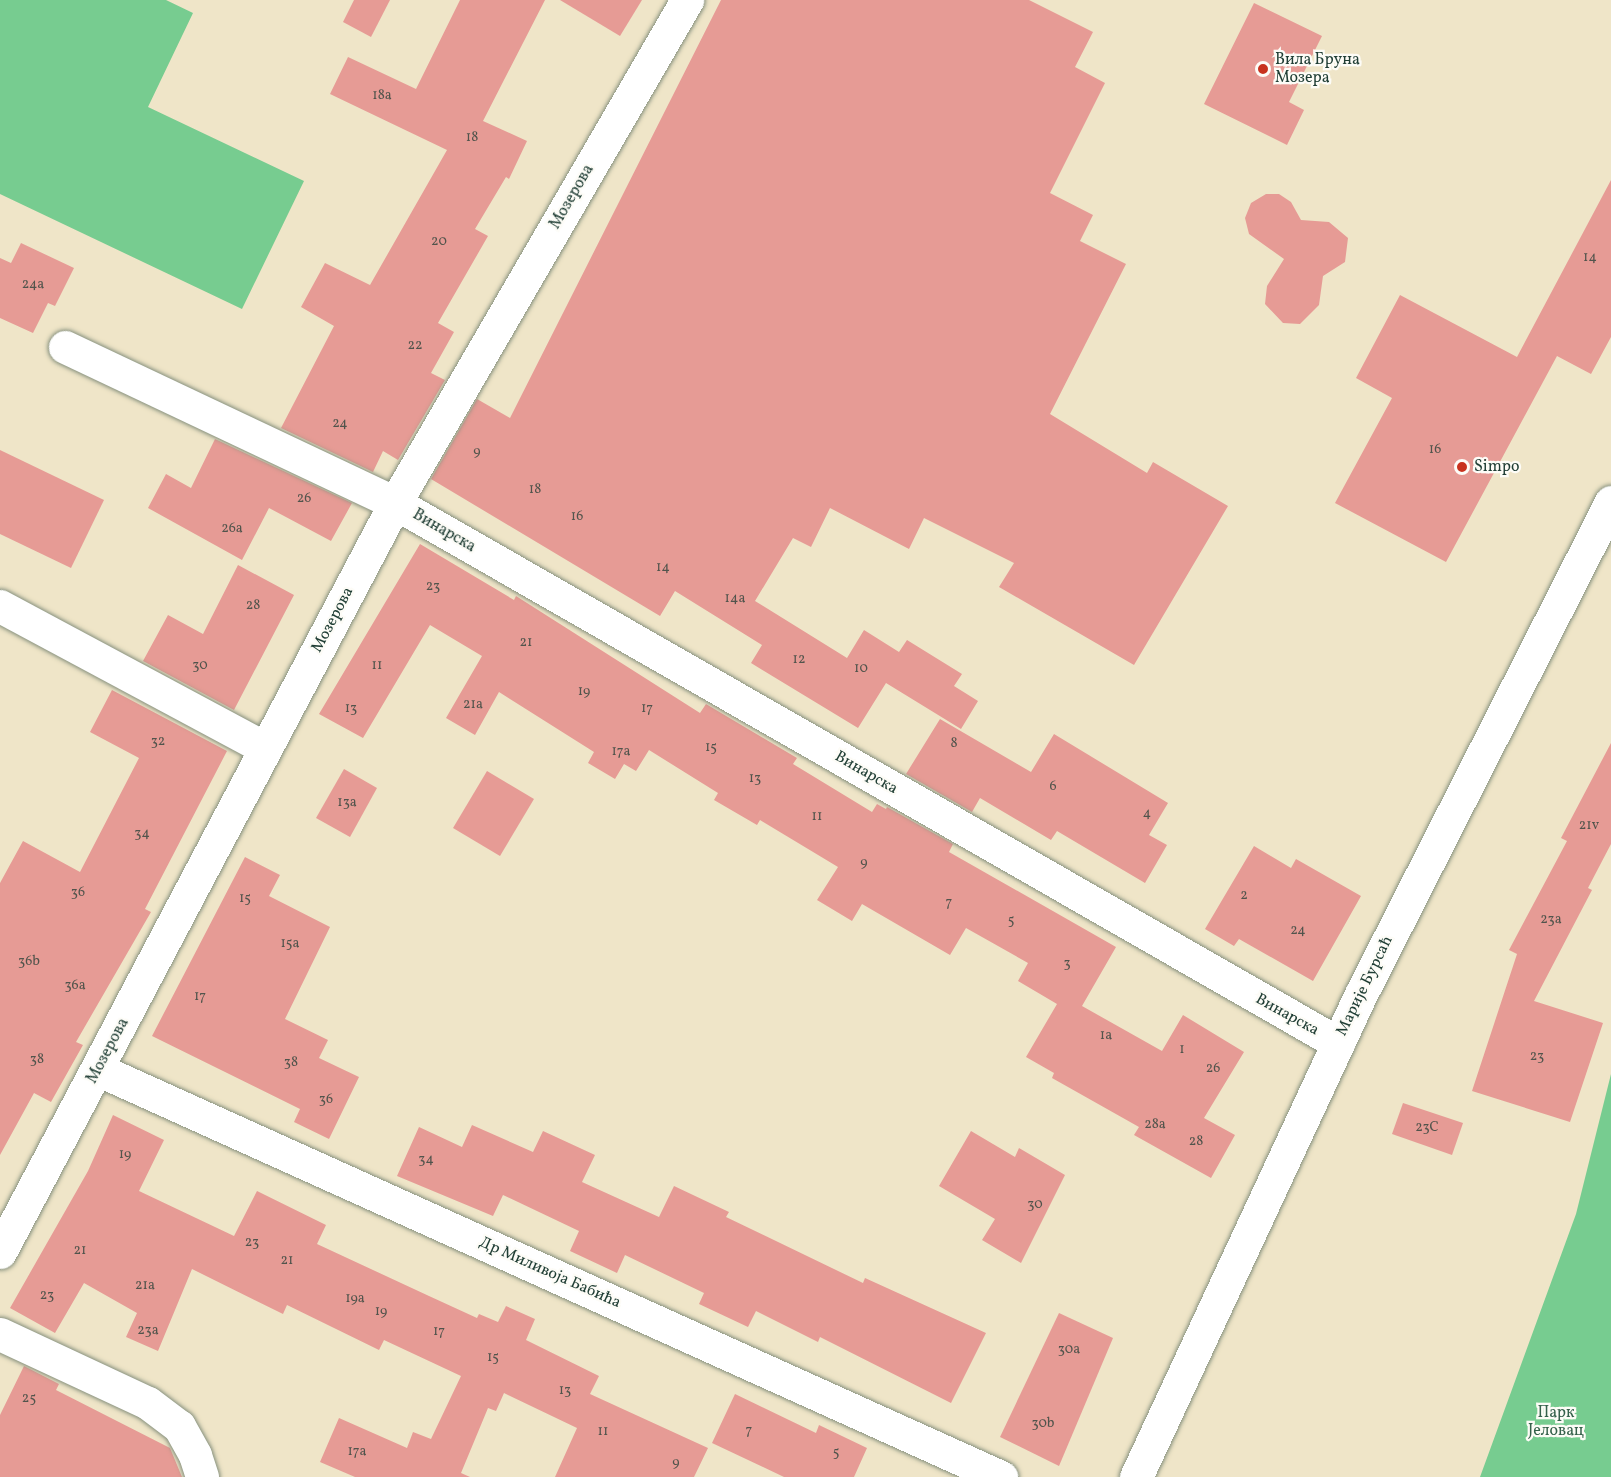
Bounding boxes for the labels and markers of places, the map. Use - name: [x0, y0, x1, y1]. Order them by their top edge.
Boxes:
- place label: Вила Бруна Мозера: [1275, 50, 1360, 88]
- marker: Вила Бруна Мозера: [1256, 62, 1270, 76]
- place label: Simpo: [1474, 457, 1519, 477]
- marker: Simpo: [1455, 460, 1469, 474]

